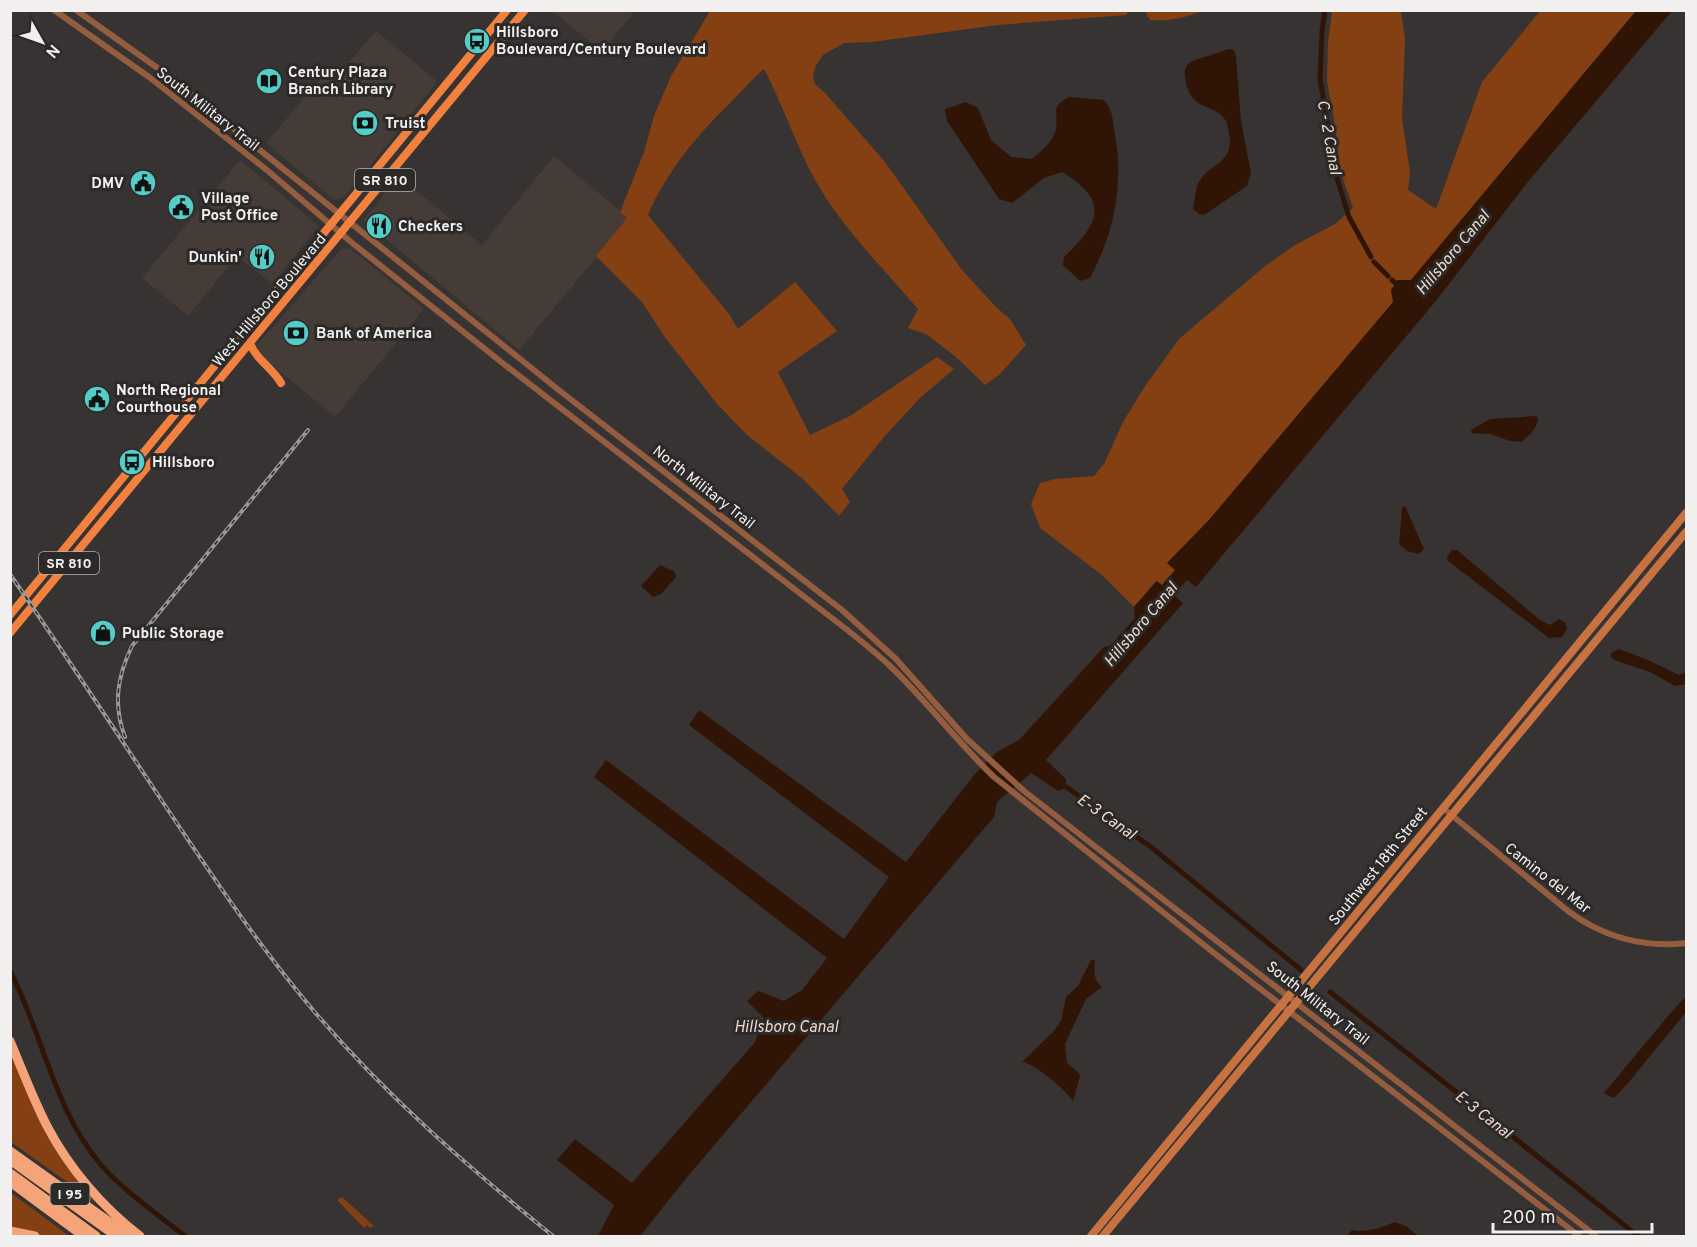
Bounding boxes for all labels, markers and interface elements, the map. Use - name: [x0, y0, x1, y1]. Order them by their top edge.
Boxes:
- north arrow: [12, 12, 72, 72]
- place label: Hillsboro Boulevard/Century Boulevard: [496, 24, 706, 60]
- bus stop icon: Hillsboro Boulevard/Century Boulevard: [462, 26, 492, 56]
- text: N: [41, 40, 63, 61]
- street label: South Military Trail: [152, 64, 262, 156]
- place label: Century Plaza Branch Library: [288, 64, 394, 100]
- library icon: Century Plaza Branch Library: [254, 66, 284, 96]
- water label: C - 2 Canal: [1312, 98, 1345, 177]
- bank icon: Truist: [350, 108, 380, 138]
- place label: Truist: [385, 115, 426, 134]
- public building icon: DMV: [128, 168, 158, 198]
- road number: SR 810: [355, 169, 415, 191]
- place label: DMV: [91, 175, 124, 194]
- place label: Village Post Office: [201, 190, 278, 226]
- public building icon: Village Post Office: [166, 192, 196, 222]
- water label: Hillsboro Canal: [1412, 206, 1495, 300]
- restaurant icon: Checkers: [364, 211, 394, 241]
- place label: Checkers: [398, 218, 463, 237]
- street label: West Hillsboro Boulevard: [209, 231, 331, 371]
- restaurant icon: Dunkin': [247, 242, 277, 272]
- place label: Dunkin': [188, 249, 242, 268]
- bank icon: Bank of America: [281, 318, 311, 348]
- place label: Bank of America: [316, 325, 432, 344]
- place label: North Regional Courthouse: [116, 382, 221, 418]
- public building icon: North Regional Courthouse: [82, 384, 112, 414]
- street label: North Military Trail: [648, 442, 758, 534]
- bus stop icon: Hillsboro: [117, 447, 147, 477]
- place label: Hillsboro: [152, 454, 215, 473]
- road number: SR 810: [39, 552, 99, 574]
- water label: Hillsboro Canal: [1100, 578, 1183, 672]
- shop icon: Public Storage: [88, 618, 118, 648]
- place label: Public Storage: [122, 625, 224, 644]
- water label: E-3 Canal: [1073, 790, 1140, 846]
- street label: Southwest 18th Street: [1326, 804, 1433, 930]
- street label: Camino del Mar: [1500, 840, 1594, 919]
- street label: South Military Trail: [1262, 958, 1372, 1050]
- water label: Hillsboro Canal: [734, 1018, 839, 1038]
- water label: E-3 Canal: [1450, 1087, 1516, 1145]
- road number: I 95: [50, 1183, 90, 1205]
- scale bar: [1493, 1196, 1652, 1234]
- text: 200 m: [1502, 1207, 1555, 1230]

